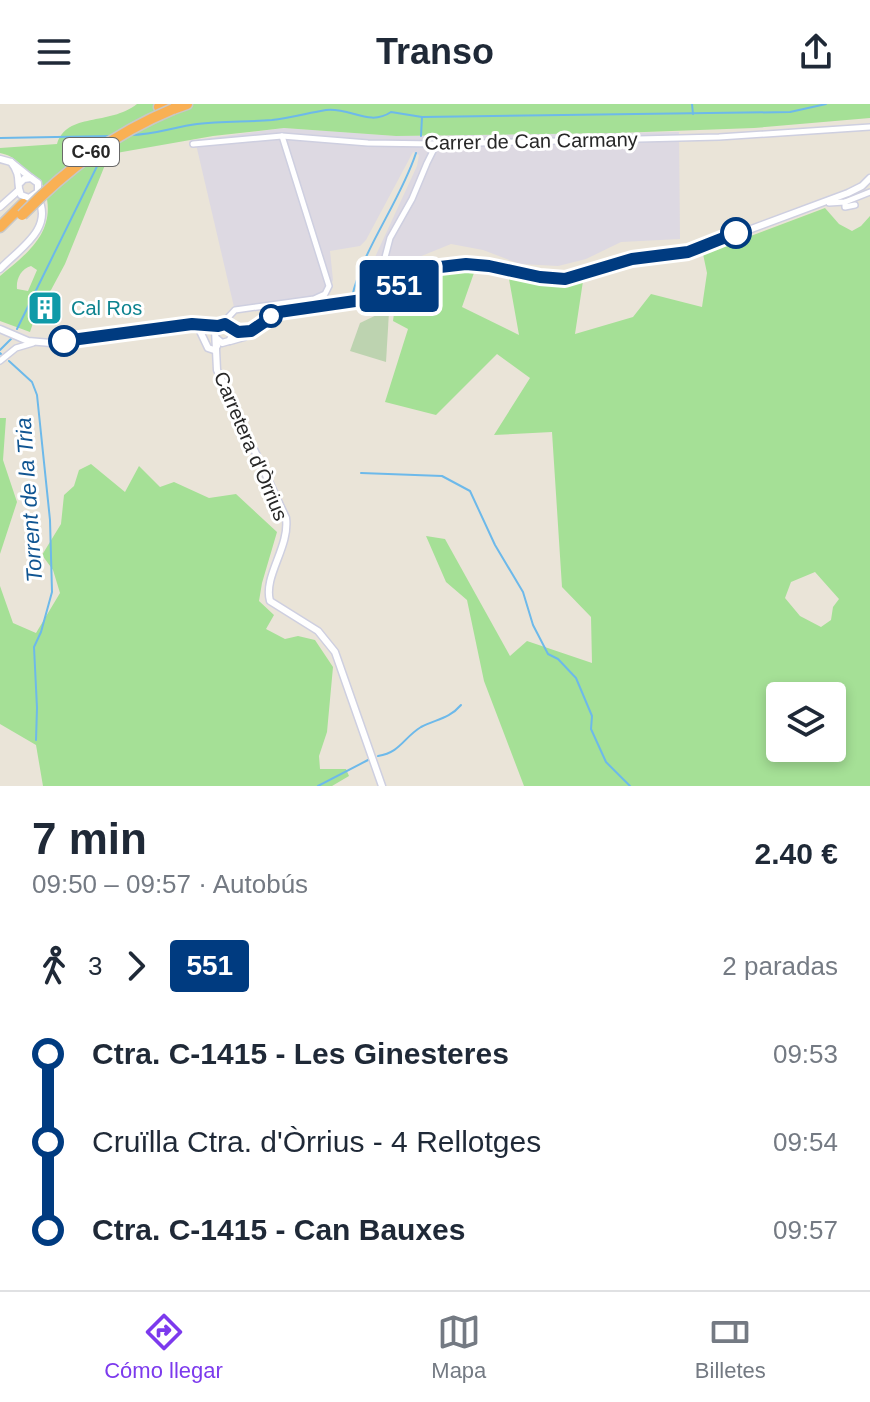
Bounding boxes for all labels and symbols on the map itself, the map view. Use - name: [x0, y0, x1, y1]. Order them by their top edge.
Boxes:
- street label: Carrer de Can Carmany: [424, 128, 638, 154]
- road number: C-60: [63, 138, 119, 166]
- unlabelled marker: [721, 218, 751, 248]
- line badge: 551: [353, 260, 445, 312]
- building icon: Cal Ros: [26, 289, 64, 327]
- place label: Cal Ros: [71, 297, 142, 319]
- unlabelled marker: [260, 305, 282, 327]
- unlabelled marker: [49, 326, 79, 356]
- street label: Carretera d'Òrrius: [210, 368, 292, 524]
- water label: Torrent de la Tria: [11, 417, 47, 583]

